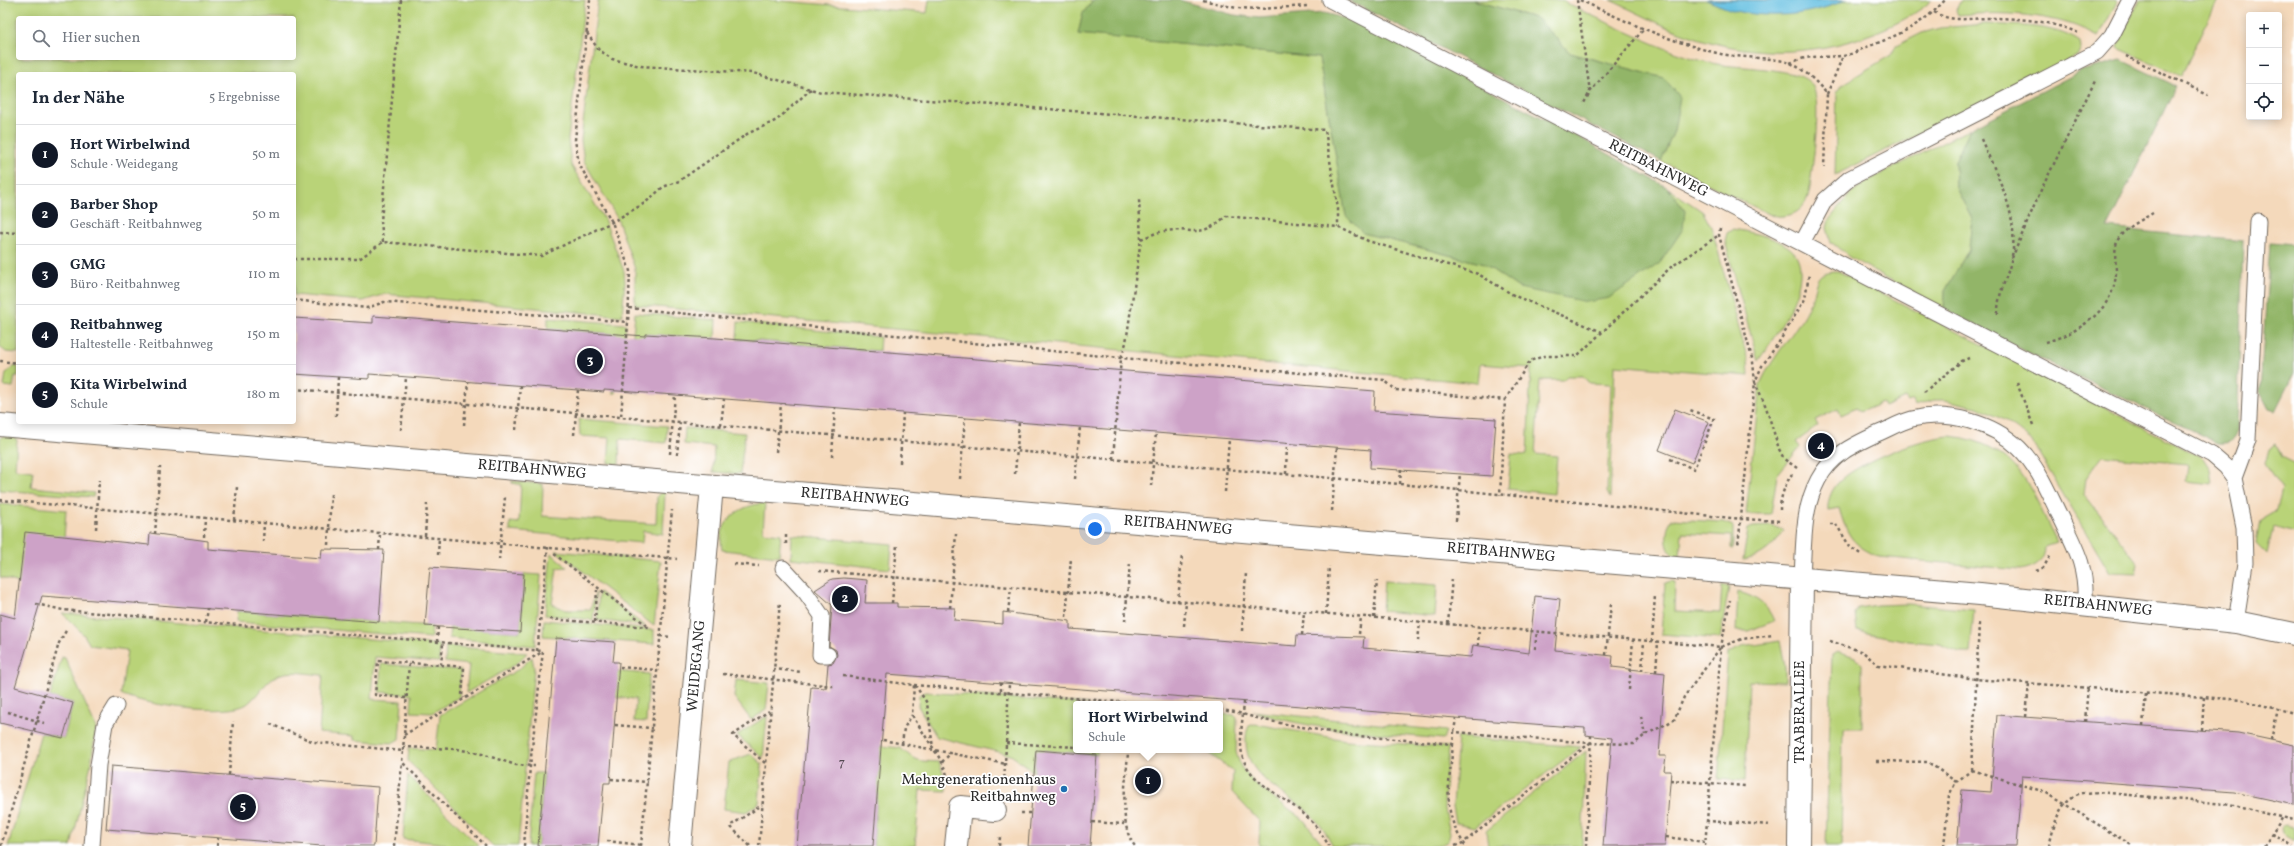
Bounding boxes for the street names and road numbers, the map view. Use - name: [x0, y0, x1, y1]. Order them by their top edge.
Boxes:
- street label: REITBAHNWEG: [1604, 135, 1712, 203]
- street label: REITBAHNWEG: [477, 455, 587, 485]
- street label: REITBAHNWEG: [800, 483, 910, 513]
- street label: REITBAHNWEG: [1123, 511, 1233, 541]
- street label: REITBAHNWEG: [1446, 538, 1556, 568]
- street label: REITBAHNWEG: [2042, 590, 2154, 622]
- street label: WEIDEGANG: [683, 619, 711, 713]
- street label: TRABERALLEE: [1790, 660, 1811, 764]

